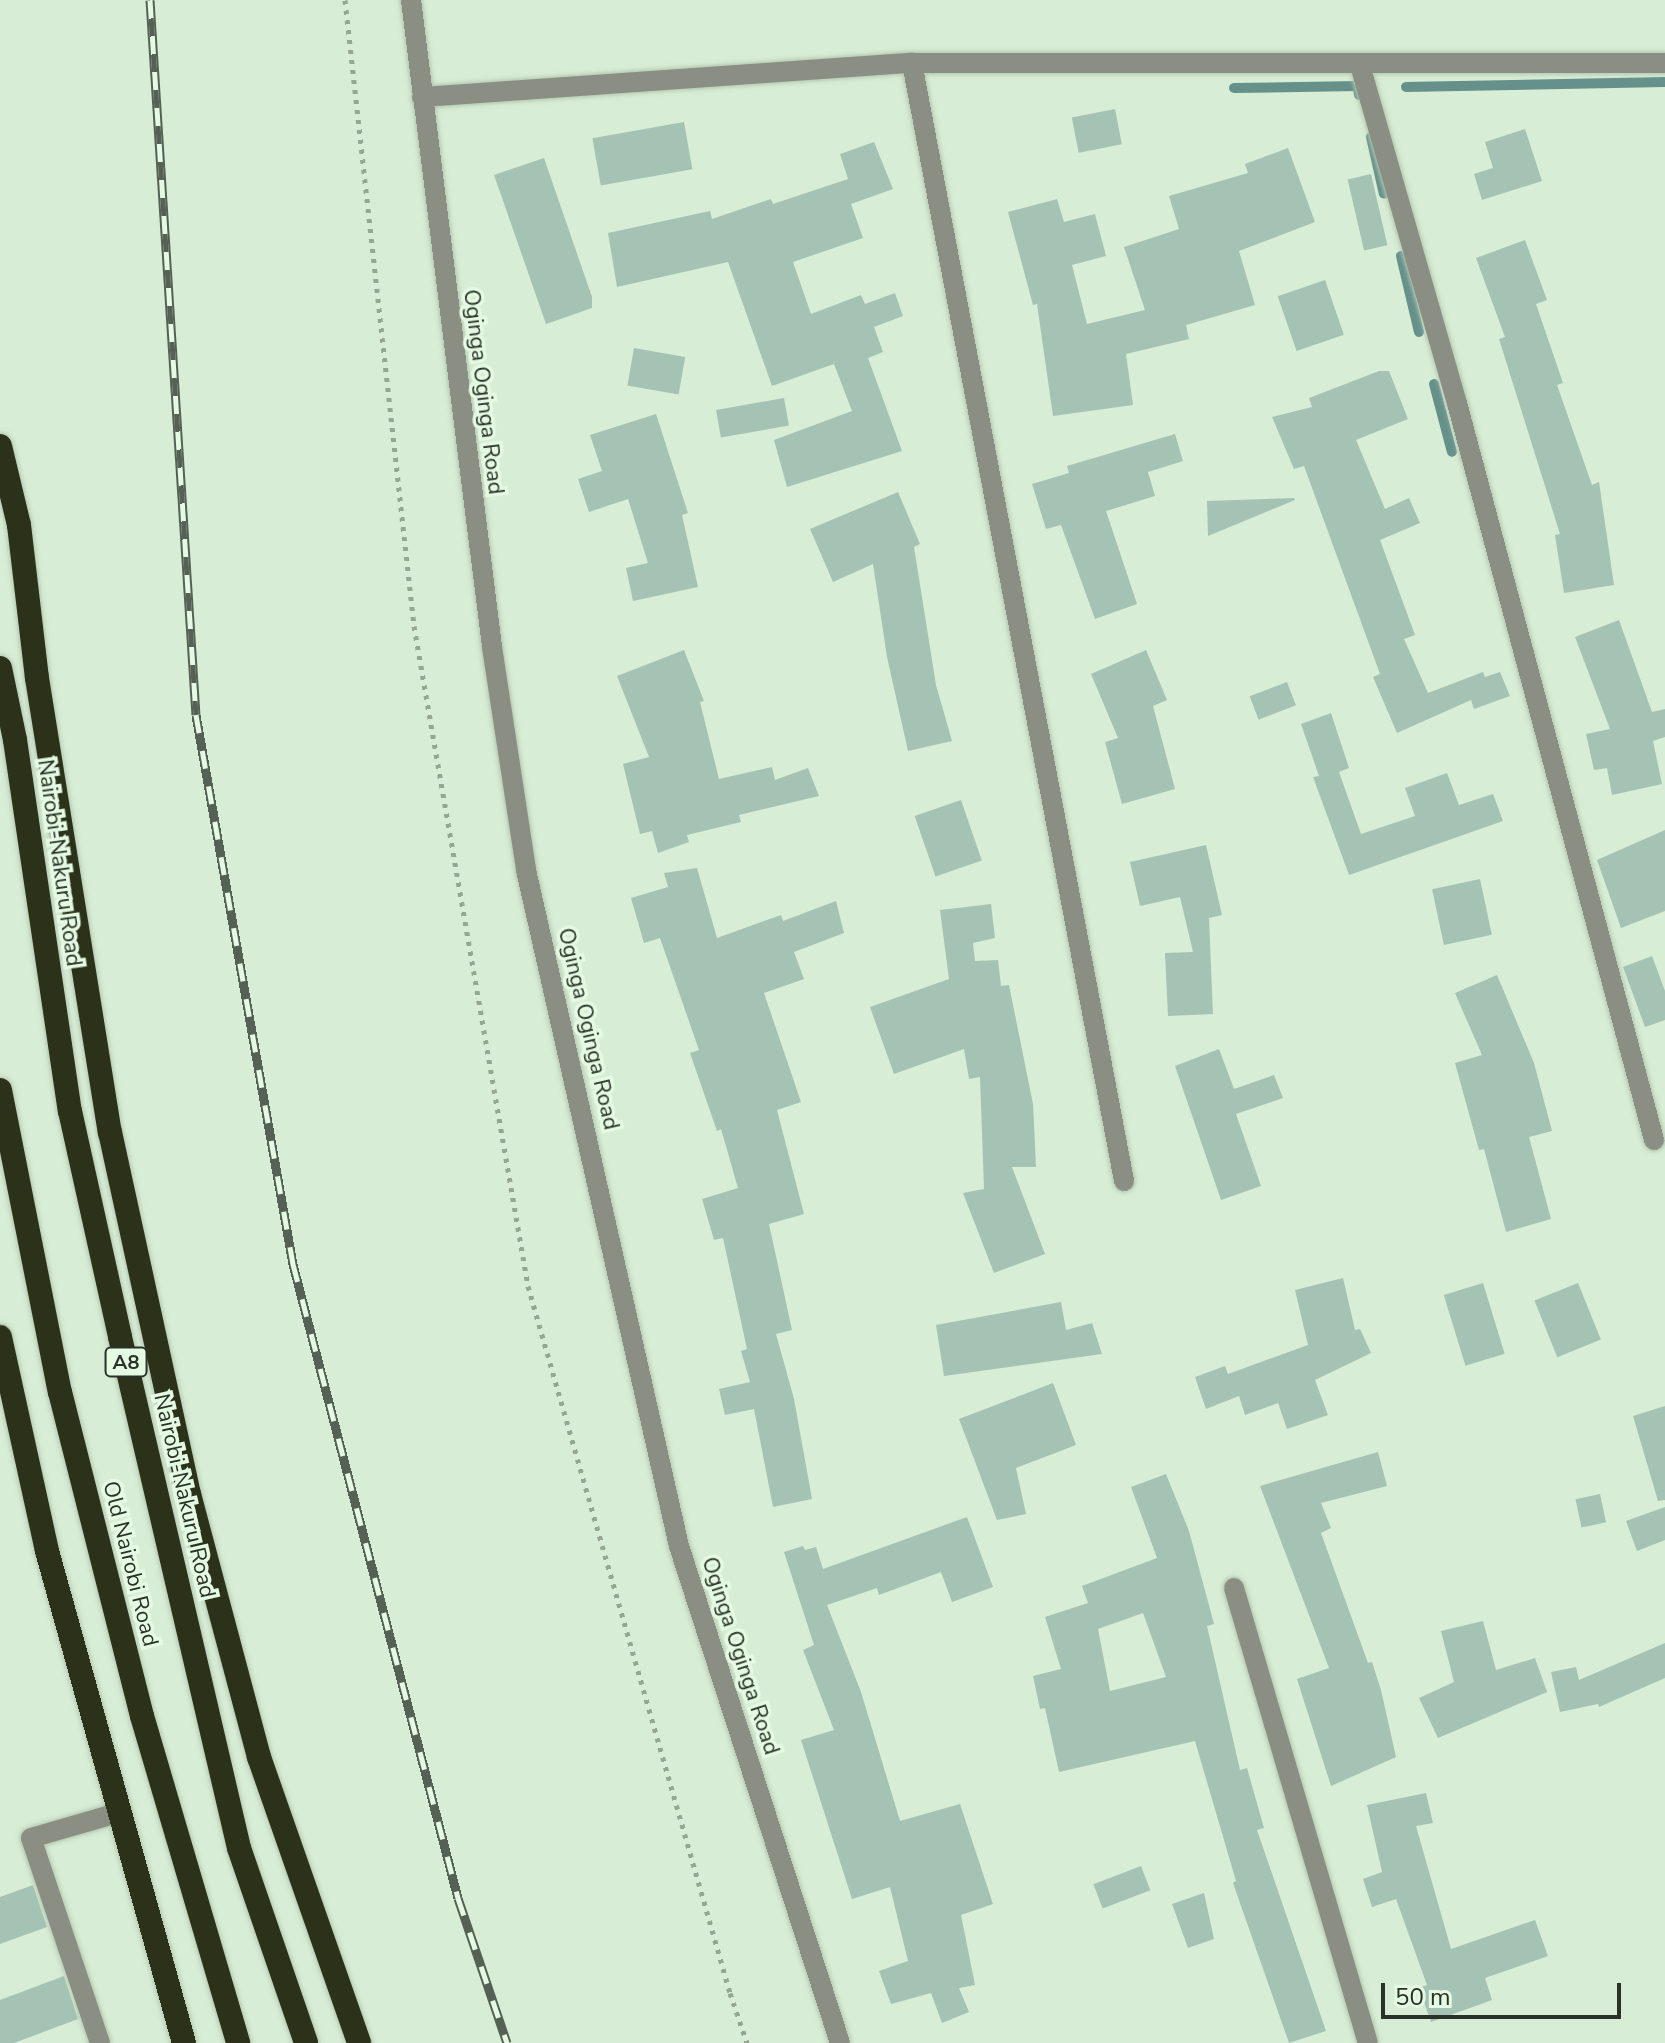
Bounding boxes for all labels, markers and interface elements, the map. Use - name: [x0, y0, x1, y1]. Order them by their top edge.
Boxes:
- street label: Oginga Oginga Road: [457, 288, 509, 496]
- street label: Nairobi-Nakuru Road: [31, 758, 87, 968]
- street label: Oginga Oginga Road: [552, 926, 624, 1132]
- road number: A8: [104, 1346, 148, 1378]
- street label: Nairobi-Nakuru Road: [148, 1391, 220, 1601]
- street label: Old Nairobi Road: [97, 1479, 163, 1649]
- street label: Oginga Oginga Road: [696, 1554, 784, 1758]
- scale bar: [1385, 1967, 1625, 2017]
- text: 50 m: [1395, 1981, 1451, 2013]

